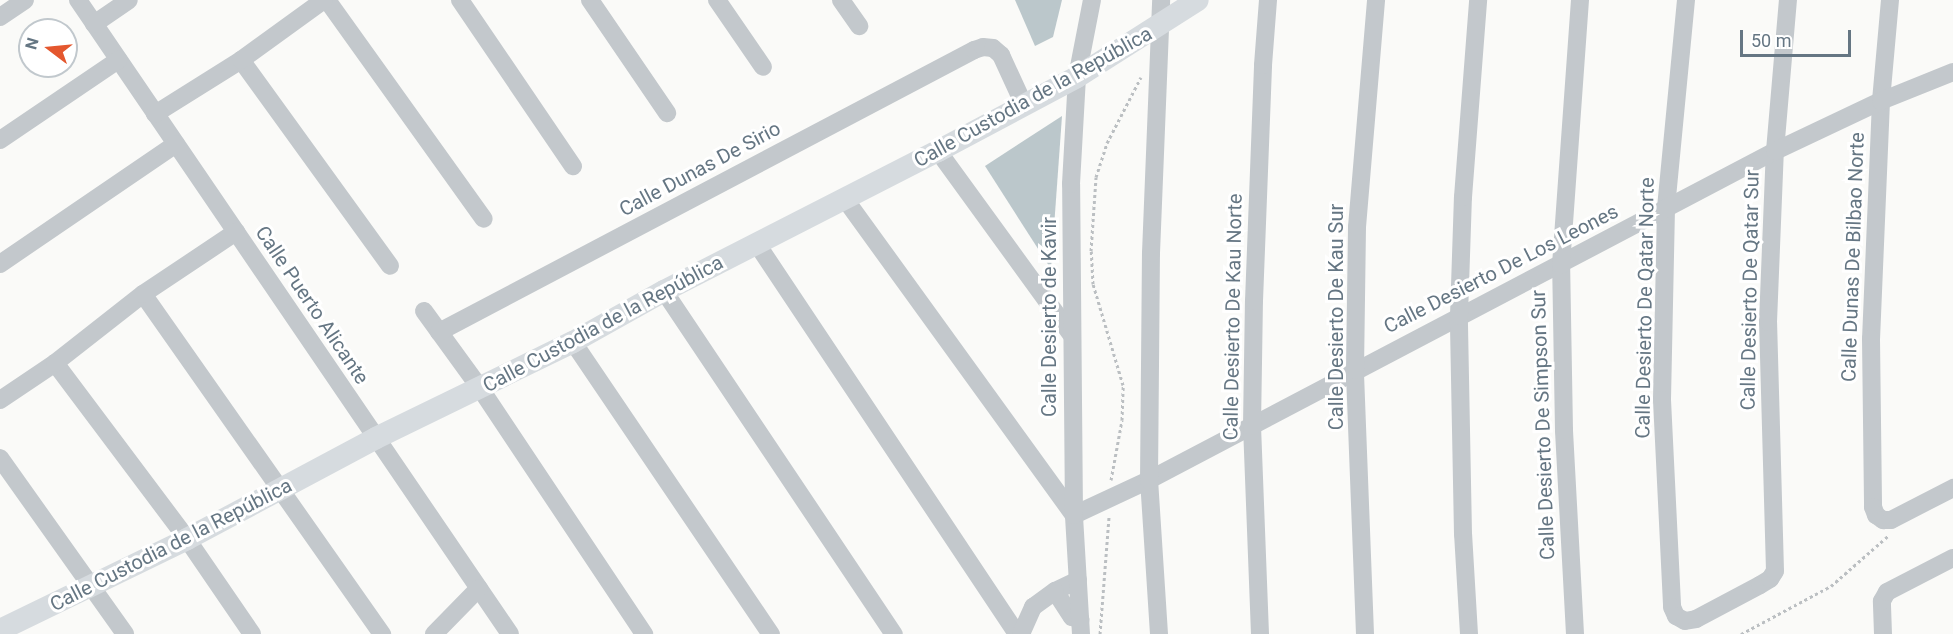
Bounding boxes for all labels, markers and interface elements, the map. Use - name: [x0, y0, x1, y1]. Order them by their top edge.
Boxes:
- north arrow: [18, 18, 78, 78]
- scale bar: [1743, 18, 1854, 56]
- street label: Calle Custodia de la República: [910, 21, 1156, 173]
- text: 50 m: [1751, 30, 1791, 51]
- text: N: [21, 35, 43, 52]
- street label: Calle Dunas De Sirio: [615, 116, 785, 222]
- street label: Calle Dunas De Bilbao Norte: [1837, 132, 1869, 382]
- street label: Calle Desierto De Qatar Sur: [1736, 169, 1764, 411]
- street label: Calle Desierto De Qatar Norte: [1631, 177, 1659, 439]
- street label: Calle Desierto De Kau Norte: [1219, 193, 1247, 441]
- street label: Calle Desierto De Los Leones: [1380, 199, 1622, 339]
- street label: Calle Desierto De Kau Sur: [1324, 204, 1348, 430]
- street label: Calle Desierto de Kavir: [1037, 217, 1061, 417]
- street label: Calle Puerto Alicante: [250, 221, 374, 389]
- street label: Calle Custodia de la República: [479, 250, 727, 398]
- street label: Calle Desierto De Simpson Sur: [1526, 290, 1560, 560]
- street label: Calle Custodia de la República: [46, 473, 296, 617]

